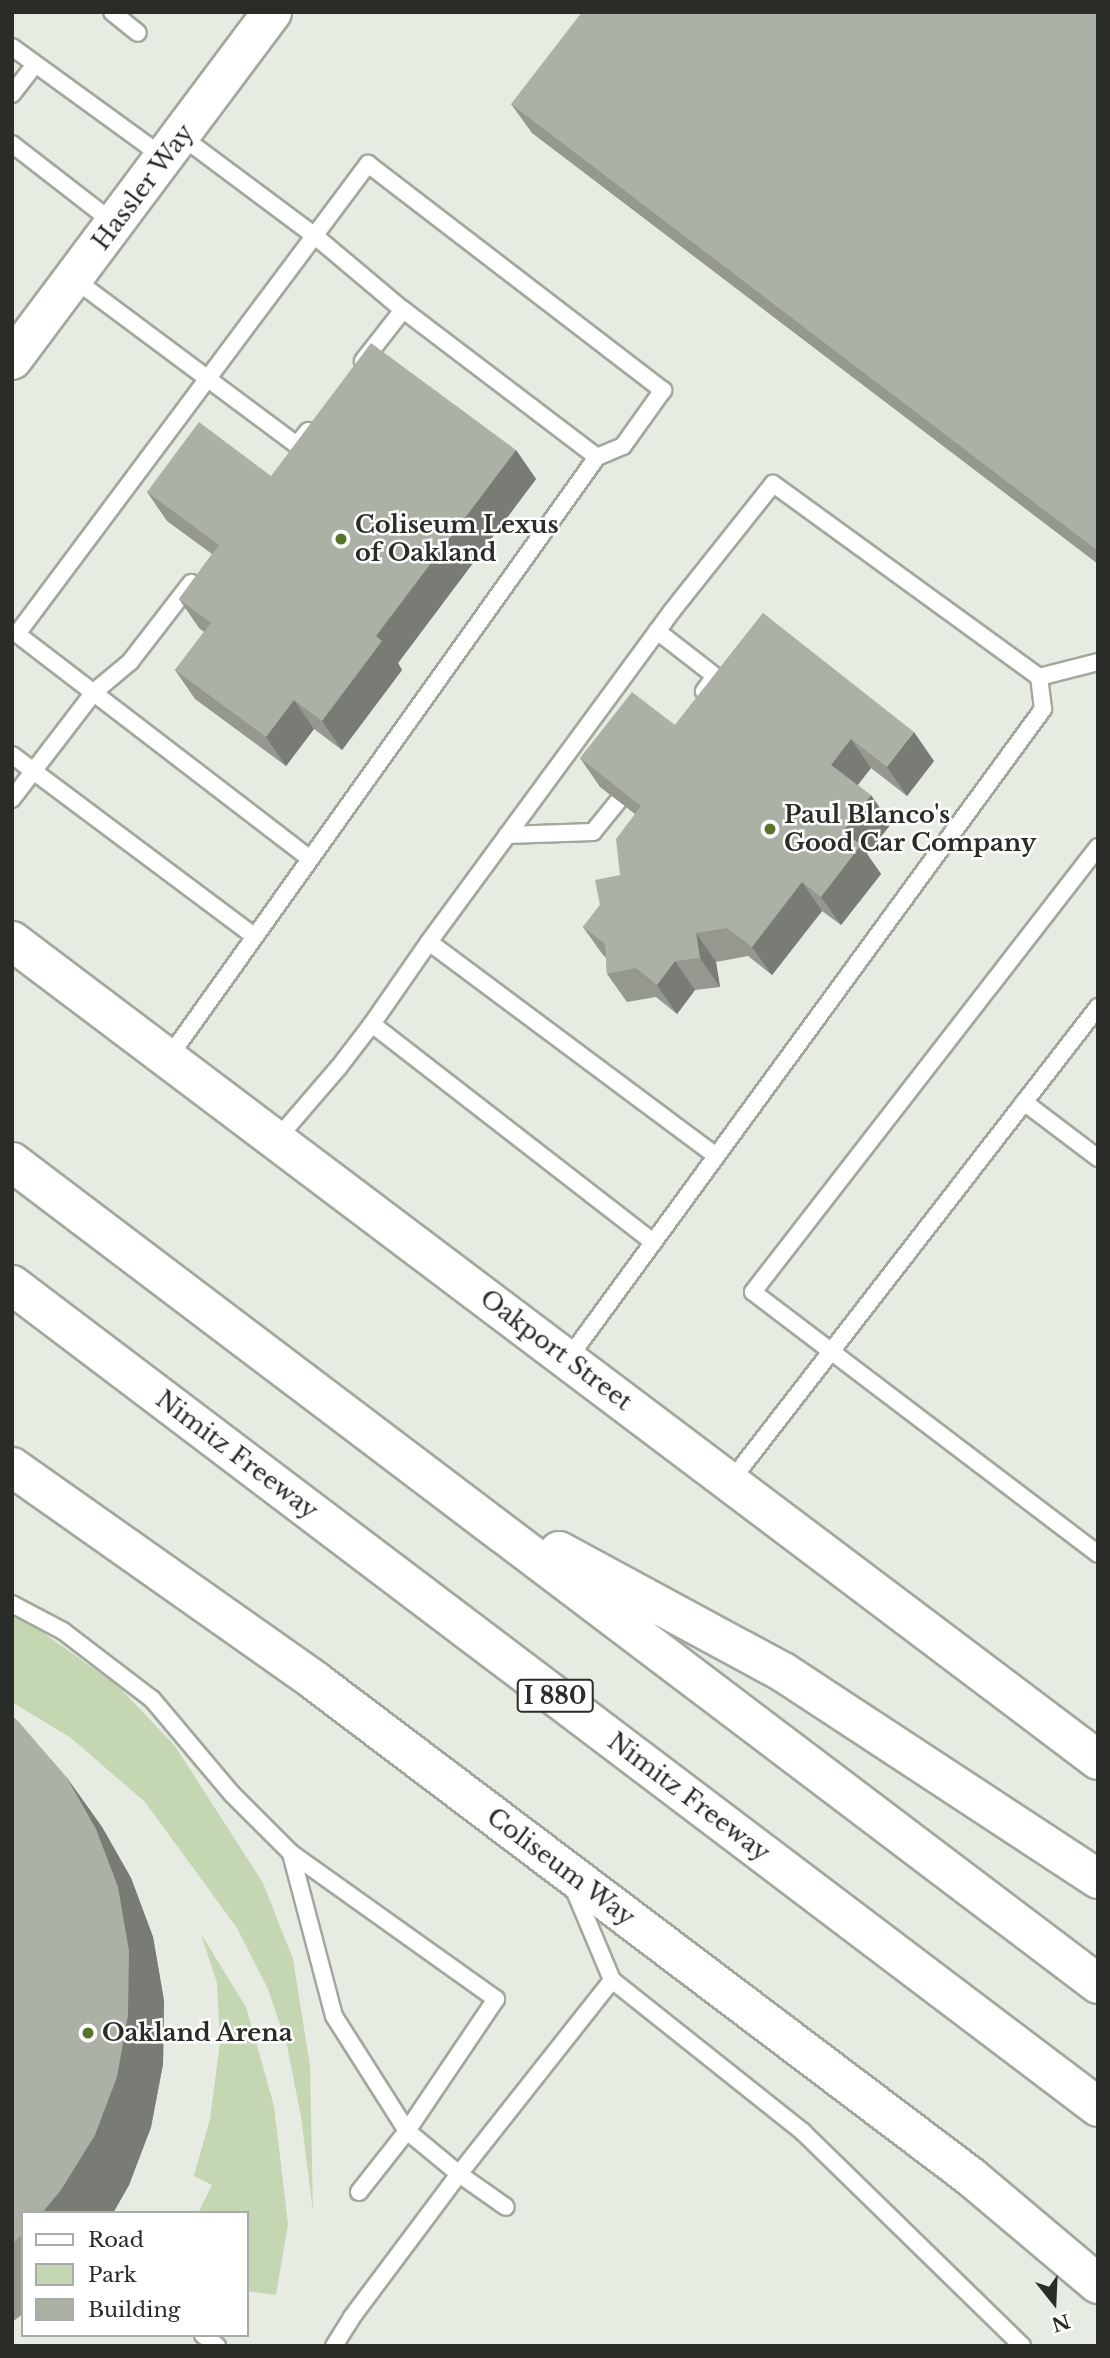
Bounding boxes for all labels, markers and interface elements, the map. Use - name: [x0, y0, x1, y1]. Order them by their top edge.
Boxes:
- street label: Hassler Way: [86, 118, 200, 256]
- place label: Coliseum Lexus of Oakland: [355, 511, 559, 567]
- marker: Coliseum Lexus of Oakland: [333, 531, 349, 547]
- place label: Paul Blanco's Good Car Company: [784, 801, 1037, 857]
- marker: Paul Blanco's Good Car Company: [762, 821, 778, 837]
- street label: Oakport Street: [475, 1284, 637, 1416]
- street label: Nimitz Freeway: [150, 1385, 324, 1525]
- road number: I 880: [516, 1676, 594, 1716]
- street label: Nimitz Freeway: [602, 1727, 776, 1867]
- street label: Coliseum Way: [481, 1802, 641, 1932]
- place label: Oakland Arena: [102, 2019, 293, 2047]
- marker: Oakland Arena: [80, 2025, 96, 2041]
- legend: [21, 2211, 248, 2337]
- text: Road: [88, 2227, 144, 2253]
- text: Park: [88, 2262, 137, 2288]
- north arrow: [1019, 2267, 1089, 2337]
- text: Building: [88, 2297, 180, 2323]
- text: N: [1049, 2309, 1073, 2336]

